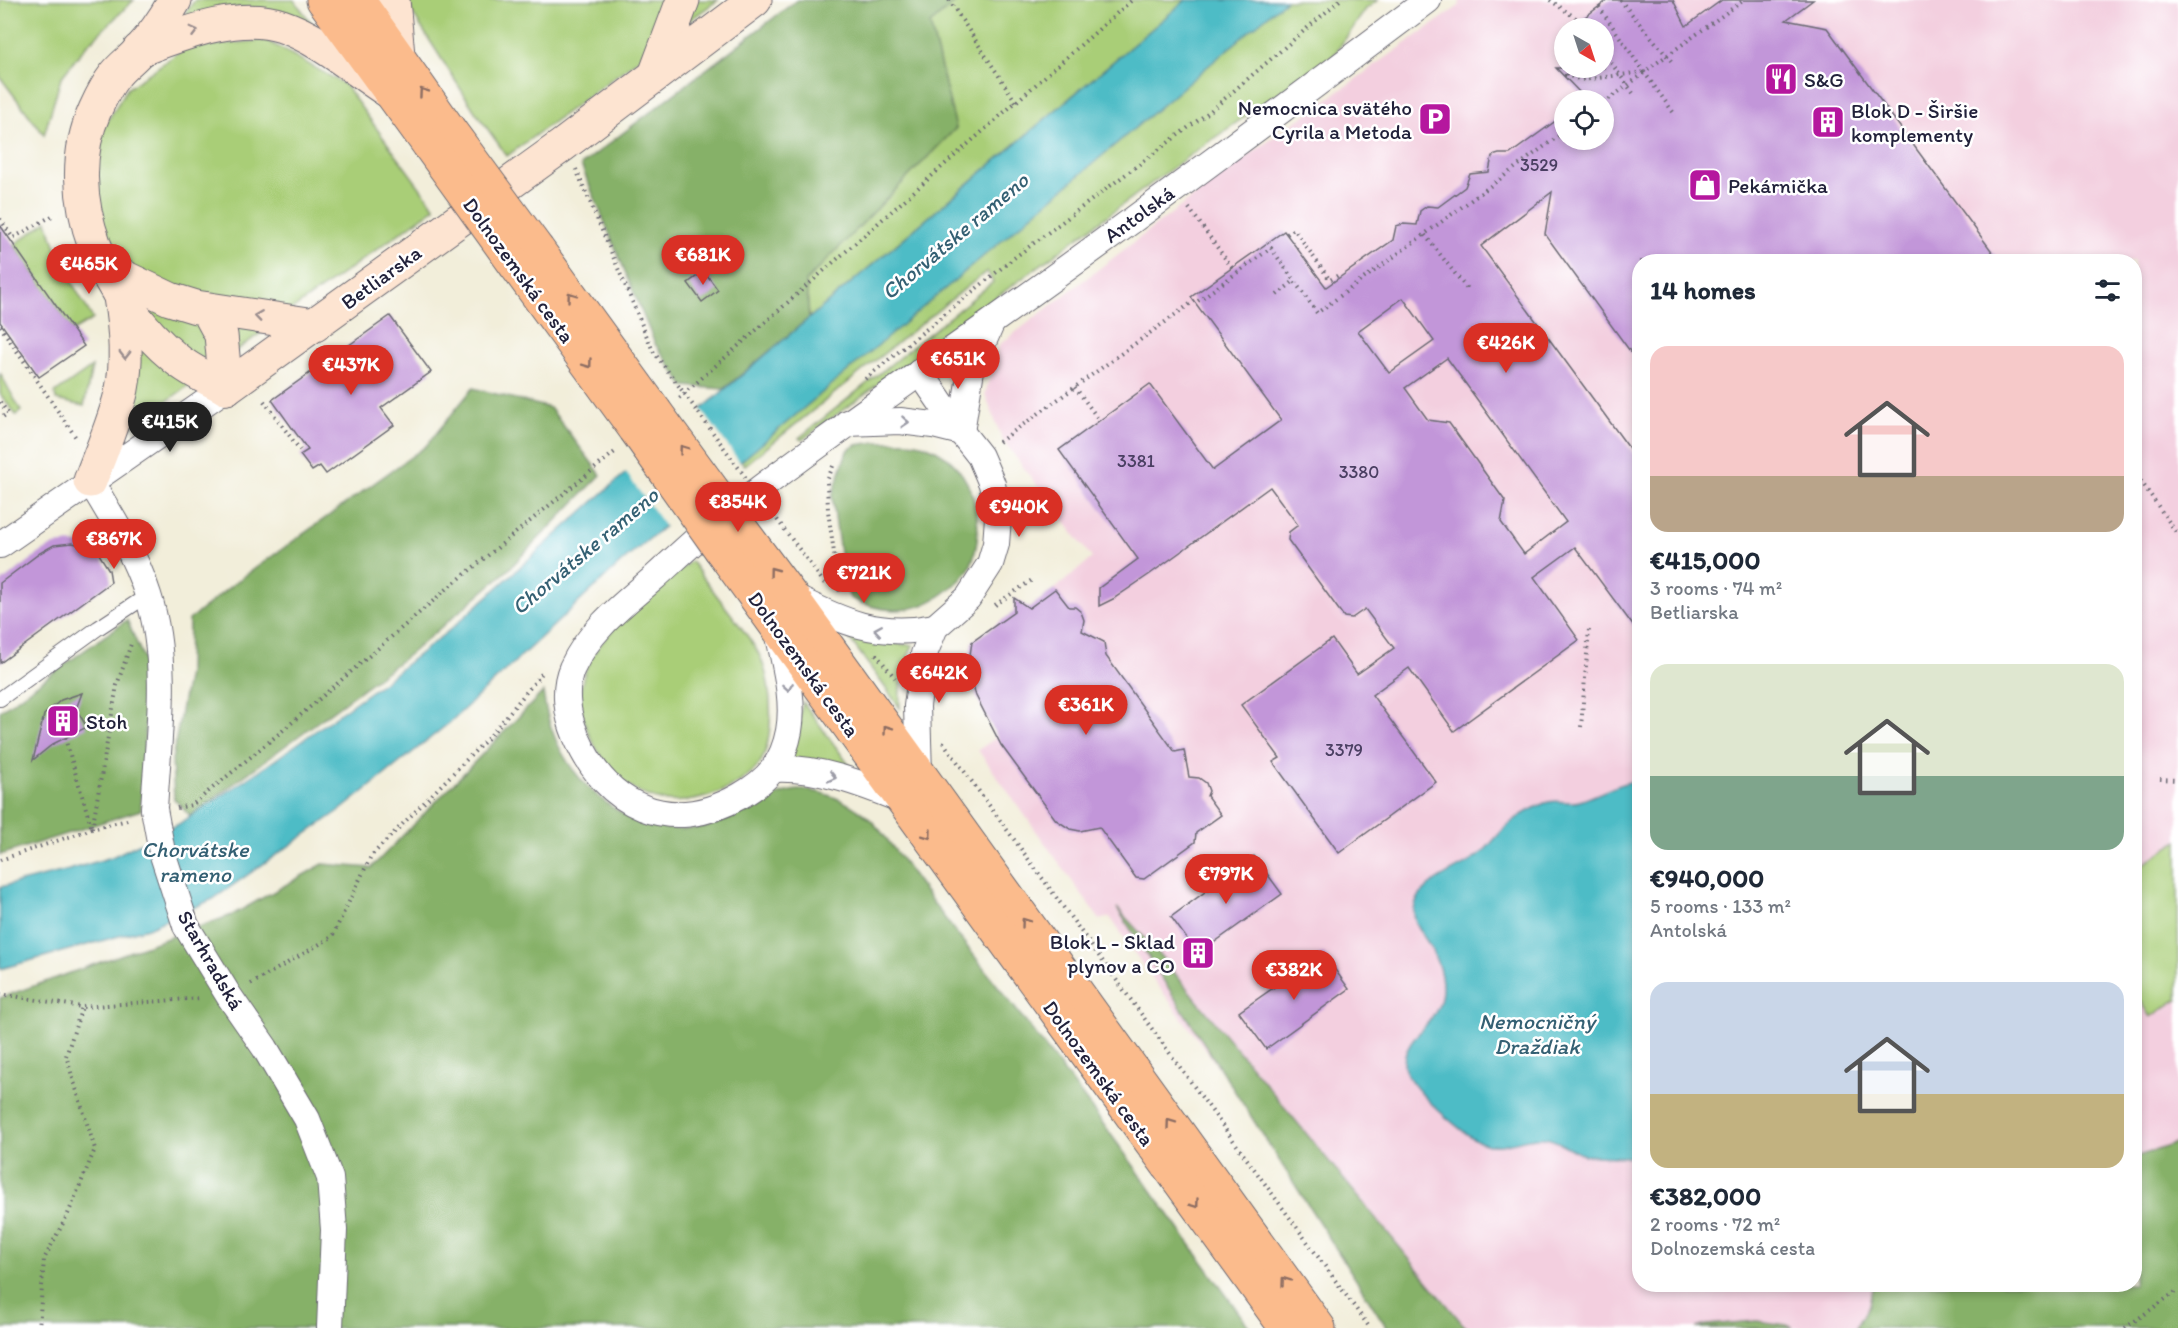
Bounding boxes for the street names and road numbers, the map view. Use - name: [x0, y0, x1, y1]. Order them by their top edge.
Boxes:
- street label: Antolská: [1099, 180, 1179, 248]
- street label: Dolnozemská cesta: [458, 193, 580, 347]
- street label: Betliarska: [336, 240, 426, 314]
- street label: Dolnozemská cesta: [743, 587, 865, 741]
- street label: Starhradská: [172, 906, 250, 1014]
- street label: Dolnozemská cesta: [1038, 996, 1160, 1150]

